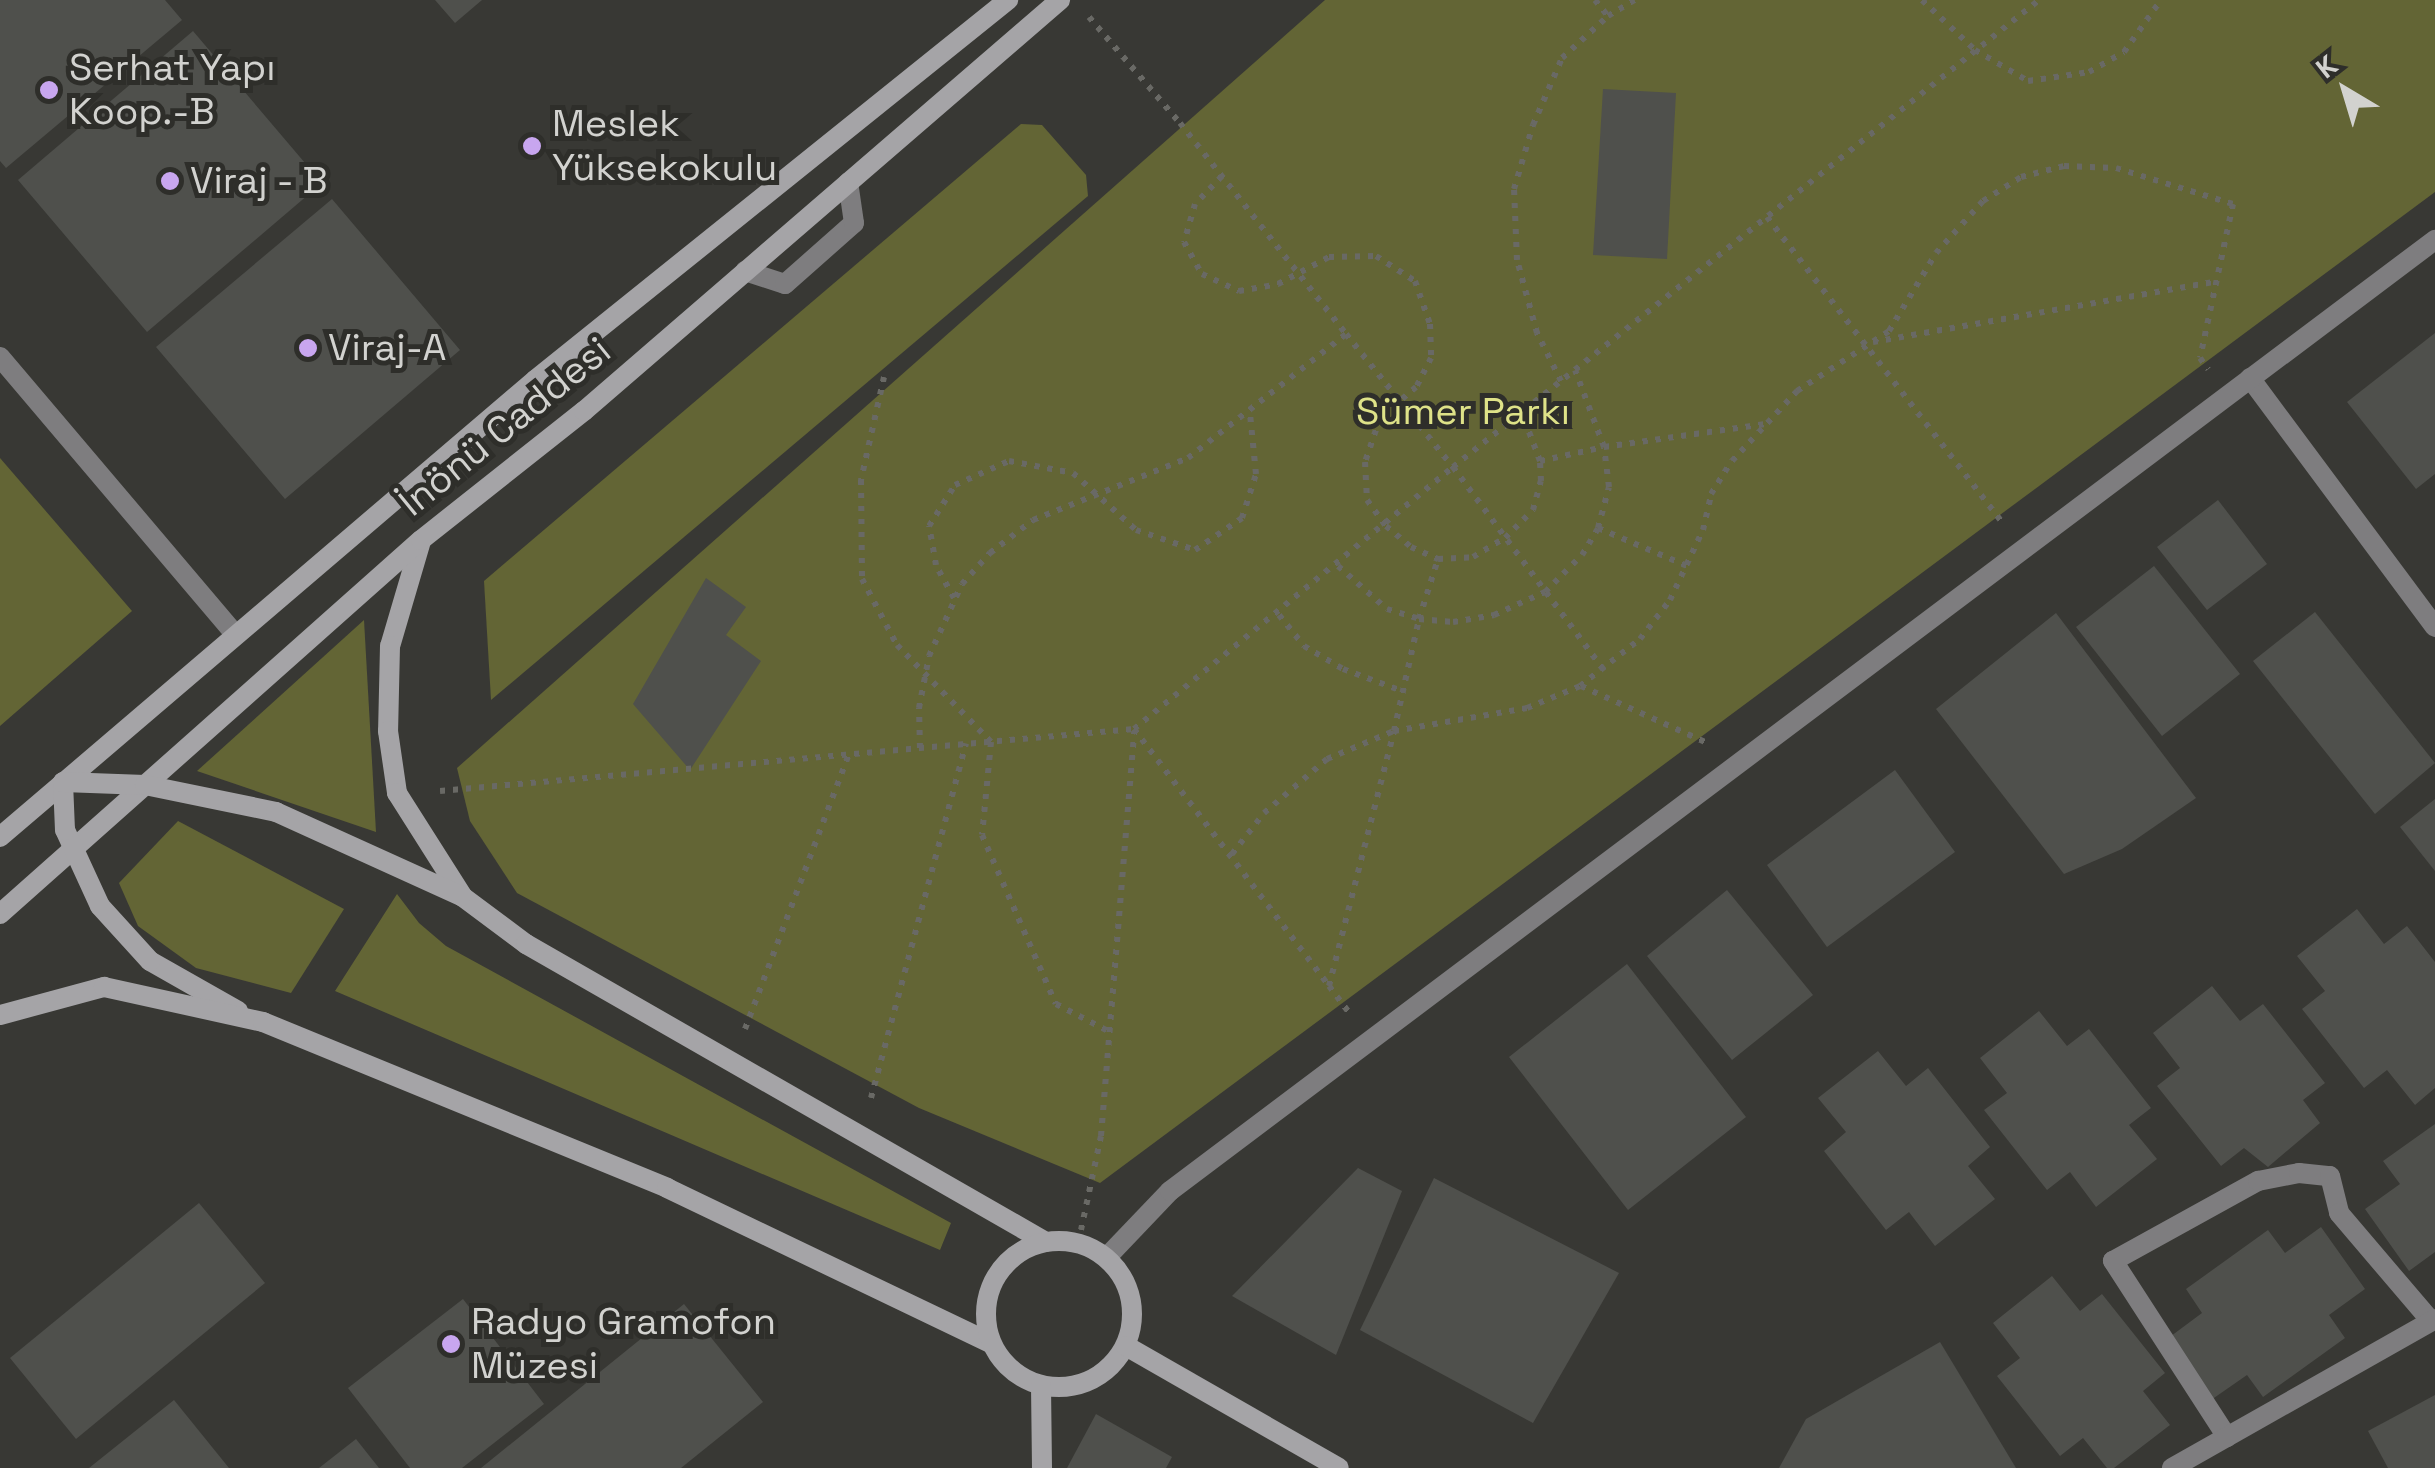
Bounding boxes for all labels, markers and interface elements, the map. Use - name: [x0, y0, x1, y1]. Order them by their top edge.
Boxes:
- north arrow: [2295, 40, 2395, 140]
- place label: Serhat Yapı Koop.-B: [69, 45, 276, 134]
- text: K: [2309, 47, 2345, 86]
- marker: Serhat Yapı Koop.-B: [38, 79, 60, 101]
- place label: Meslek Yüksekokulu: [552, 101, 777, 190]
- marker: Meslek Yüksekokulu: [521, 135, 543, 157]
- place label: Viraj - B: [190, 158, 330, 204]
- marker: Viraj - B: [159, 170, 181, 192]
- place label: Viraj-A: [328, 325, 446, 371]
- street label: İnönü Caddesi: [390, 328, 620, 526]
- marker: Viraj-A: [297, 337, 319, 359]
- park label: Sümer Parkı: [1356, 389, 1570, 435]
- place label: Radyo Gramofon Müzesi: [471, 1299, 776, 1388]
- marker: Radyo Gramofon Müzesi: [440, 1333, 462, 1355]

